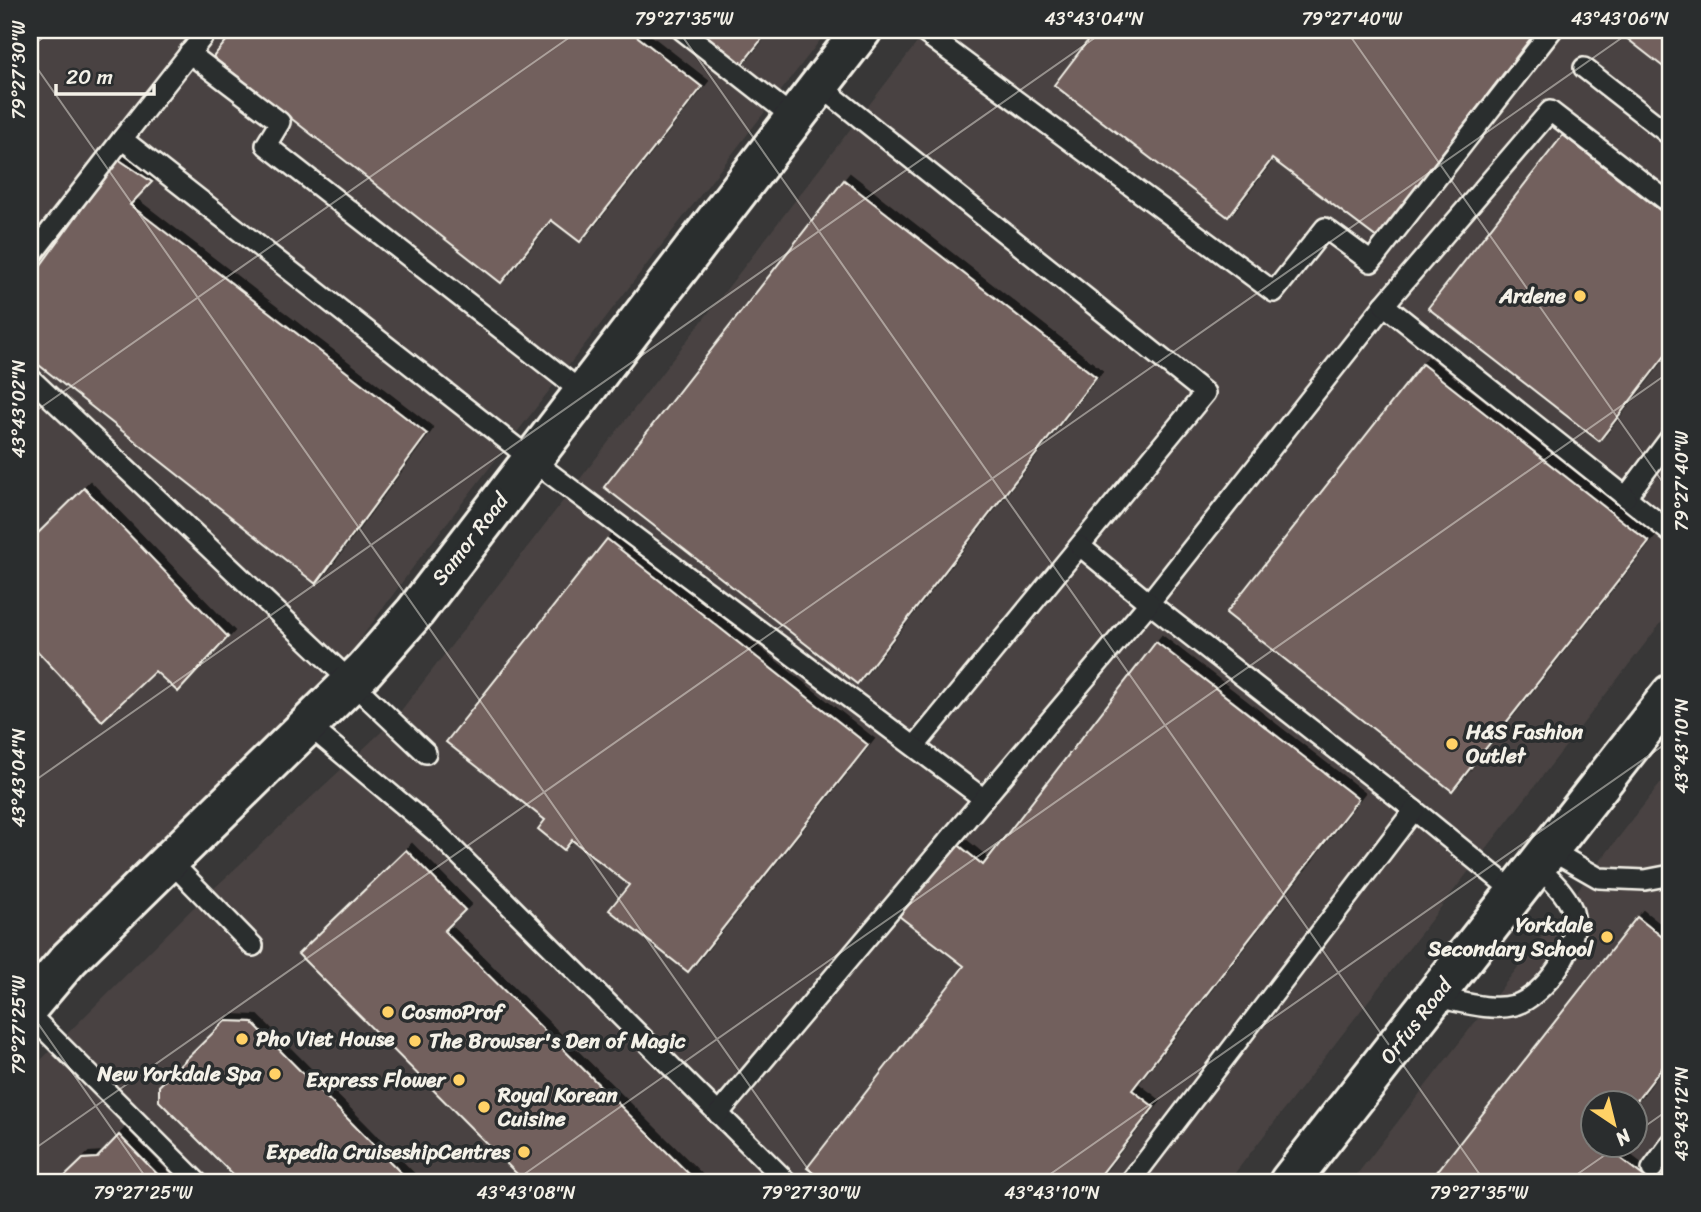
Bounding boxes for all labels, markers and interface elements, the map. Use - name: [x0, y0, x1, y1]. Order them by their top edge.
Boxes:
- text: 79°27'35"W: [635, 3, 734, 35]
- text: 43°43'04"N: [1044, 3, 1144, 35]
- text: 79°27'40"W: [1302, 3, 1403, 35]
- text: 43°43'06"N: [1571, 3, 1670, 35]
- text: 79°27'30"W: [3, 19, 35, 120]
- scale bar: [56, 52, 154, 96]
- text: 20 m: [66, 58, 113, 96]
- place label: Ardene: [1499, 277, 1566, 315]
- marker: Ardene: [1572, 288, 1588, 304]
- text: 43°43'02"N: [3, 359, 35, 458]
- text: 79°27'40"W: [1666, 430, 1698, 531]
- street label: Samor Road: [421, 483, 520, 594]
- text: 43°43'10"N: [1666, 698, 1698, 794]
- place label: H&S Fashion Outlet: [1465, 713, 1584, 775]
- text: 43°43'04"N: [3, 728, 35, 828]
- marker: H&S Fashion Outlet: [1444, 736, 1460, 752]
- place label: Yorkdale Secondary School: [1427, 906, 1594, 968]
- marker: Yorkdale Secondary School: [1599, 929, 1615, 945]
- street label: Orfus Road: [1370, 968, 1463, 1073]
- text: 79°27'25"W: [3, 974, 35, 1075]
- place label: CosmoProf: [401, 993, 507, 1031]
- marker: CosmoProf: [380, 1004, 396, 1020]
- place label: Pho Viet House: [256, 1020, 395, 1058]
- place label: The Browser's Den of Magic: [429, 1022, 686, 1060]
- marker: Pho Viet House: [234, 1031, 250, 1047]
- marker: The Browser's Den of Magic: [407, 1033, 423, 1049]
- place label: New Yorkdale Spa: [96, 1055, 262, 1093]
- place label: Express Flower: [306, 1061, 447, 1099]
- marker: New Yorkdale Spa: [267, 1066, 283, 1082]
- text: 43°43'12"N: [1666, 1066, 1698, 1161]
- marker: Express Flower: [451, 1072, 467, 1088]
- place label: Royal Korean Cuisine: [497, 1076, 618, 1138]
- north arrow: [1578, 1090, 1648, 1160]
- marker: Royal Korean Cuisine: [476, 1099, 492, 1115]
- text: N: [1608, 1120, 1639, 1155]
- place label: Expedia CruiseshipCentres: [266, 1133, 510, 1171]
- marker: Expedia CruiseshipCentres: [516, 1144, 532, 1160]
- text: 79°27'25"W: [93, 1177, 194, 1209]
- text: 43°43'08"N: [477, 1177, 576, 1209]
- text: 79°27'30"W: [762, 1177, 862, 1209]
- text: 43°43'10"N: [1004, 1177, 1100, 1209]
- text: 79°27'35"W: [1430, 1177, 1529, 1209]

